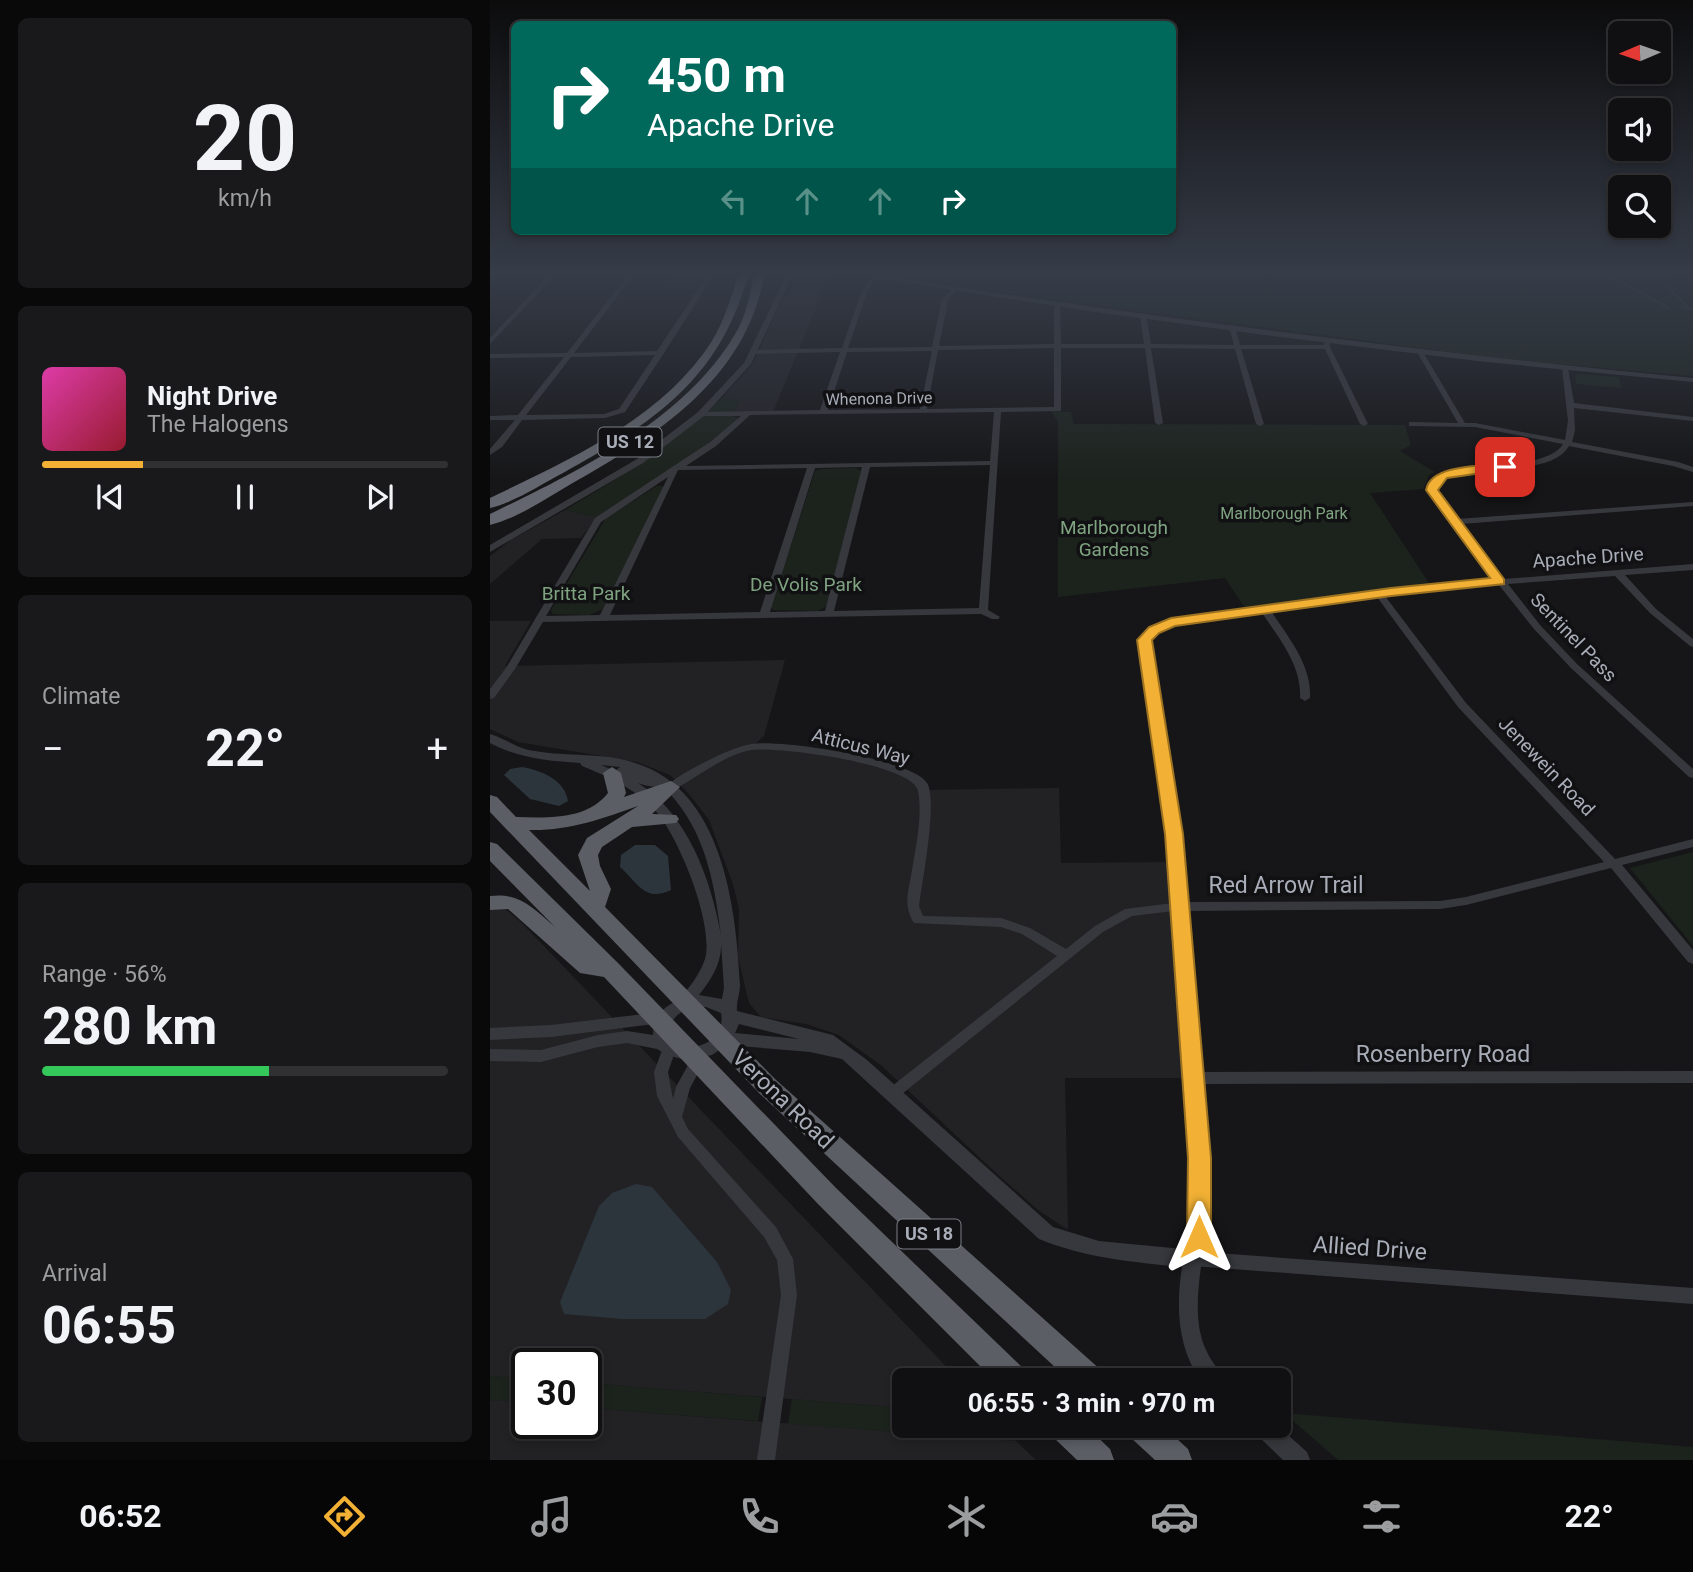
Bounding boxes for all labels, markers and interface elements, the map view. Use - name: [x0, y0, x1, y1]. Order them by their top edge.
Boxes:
- north arrow: [1608, 21, 1671, 84]
- map controls: [1608, 21, 1671, 238]
- text: 450 m: [647, 47, 786, 104]
- icon: right: [532, 49, 623, 140]
- text: 20: [193, 86, 297, 192]
- button: sound: [1608, 98, 1671, 161]
- text: Apache Drive: [647, 106, 834, 144]
- button: search: [1608, 175, 1671, 238]
- icon: left: [715, 182, 753, 220]
- icon: ahead: [788, 182, 826, 220]
- icon: ahead: [861, 182, 899, 220]
- icon: right: [934, 182, 972, 220]
- text: km/h: [218, 185, 272, 212]
- text: Night Drive: [147, 381, 277, 411]
- street label: Whenona Drive: [825, 388, 933, 409]
- text: The Halogens: [147, 411, 289, 438]
- road number: US 12: [598, 428, 662, 457]
- pin: [1475, 437, 1535, 497]
- icon: arrive: [1486, 448, 1524, 486]
- icon: previous: [91, 478, 129, 516]
- icon: pause: [226, 478, 264, 516]
- icon: next: [361, 478, 399, 516]
- park label: Marlborough Park: [1220, 504, 1349, 523]
- park label: Marlborough Gardens: [1060, 516, 1168, 561]
- street label: Apache Drive: [1532, 542, 1644, 573]
- park label: De Volis Park: [750, 573, 862, 596]
- park label: Britta Park: [542, 582, 631, 605]
- street label: Sentinel Pass: [1526, 588, 1622, 686]
- text: Climate: [42, 683, 121, 710]
- street label: Jenewein Road: [1494, 712, 1600, 821]
- text: 22°: [205, 718, 285, 779]
- street label: Atticus Way: [810, 723, 912, 770]
- text: −: [42, 727, 64, 771]
- text: +: [426, 727, 448, 771]
- street label: Red Arrow Trail: [1209, 872, 1364, 899]
- text: Range · 56%: [42, 961, 167, 988]
- text: 280 km: [42, 996, 217, 1057]
- street label: Rosenberry Road: [1356, 1041, 1530, 1068]
- street label: Verona Road: [726, 1044, 839, 1154]
- position arrow: [1162, 1200, 1236, 1274]
- road number: US 18: [898, 1219, 961, 1248]
- street label: Allied Drive: [1312, 1231, 1428, 1266]
- text: Arrival: [42, 1260, 107, 1287]
- text: 06:55: [42, 1295, 176, 1356]
- speed limit sign: 30: [511, 1348, 602, 1439]
- text: 06:55 · 3 min · 970 m: [968, 1388, 1215, 1418]
- icon: directions: [320, 1492, 369, 1541]
- icon: music: [527, 1492, 576, 1541]
- icon: phone: [735, 1492, 784, 1541]
- icon: climate: [942, 1492, 991, 1541]
- icon: car: [1150, 1492, 1199, 1541]
- icon: filters: [1357, 1492, 1406, 1541]
- text: 06:52: [79, 1497, 162, 1535]
- text: 22°: [1565, 1497, 1614, 1535]

